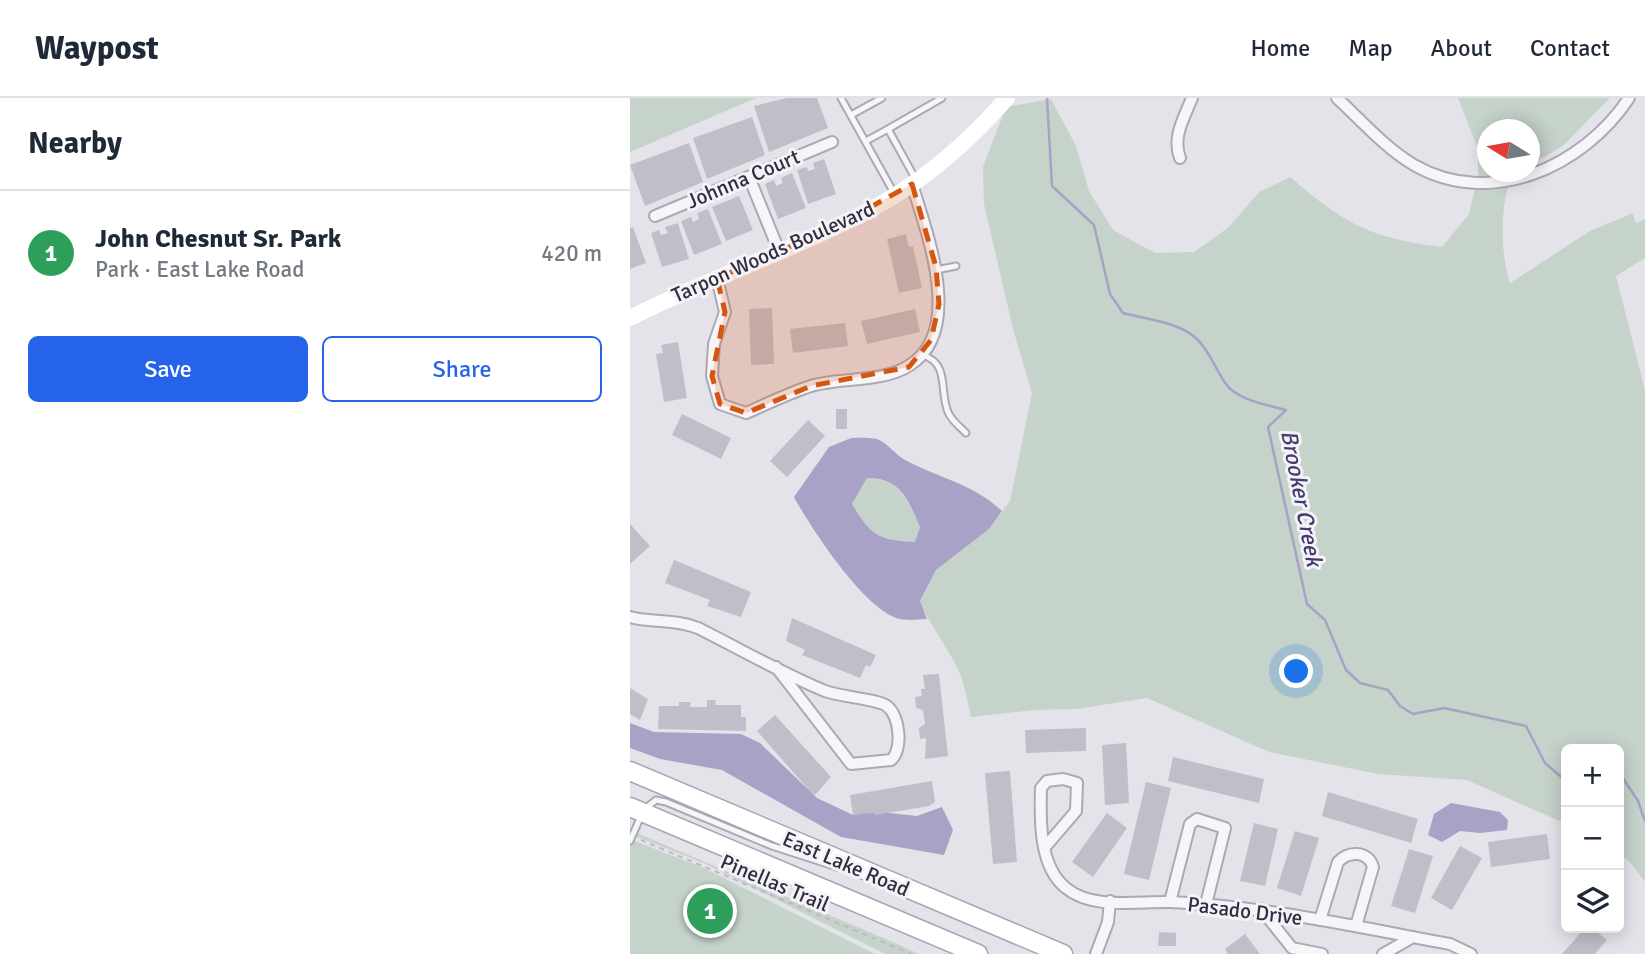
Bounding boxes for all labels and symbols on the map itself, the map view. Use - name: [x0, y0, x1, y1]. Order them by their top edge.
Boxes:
- north arrow: [1477, 119, 1540, 182]
- street label: Johnna Court: [683, 144, 803, 214]
- street label: Tarpon Woods Boulevard: [668, 196, 878, 308]
- water label: Brooker Creek: [1274, 428, 1329, 571]
- your location: [1279, 654, 1313, 688]
- street label: East Lake Road: [779, 826, 913, 902]
- street label: Pinellas Trail: [717, 848, 833, 918]
- pin: 1: [687, 885, 733, 937]
- street label: Pasado Drive: [1186, 891, 1304, 931]

